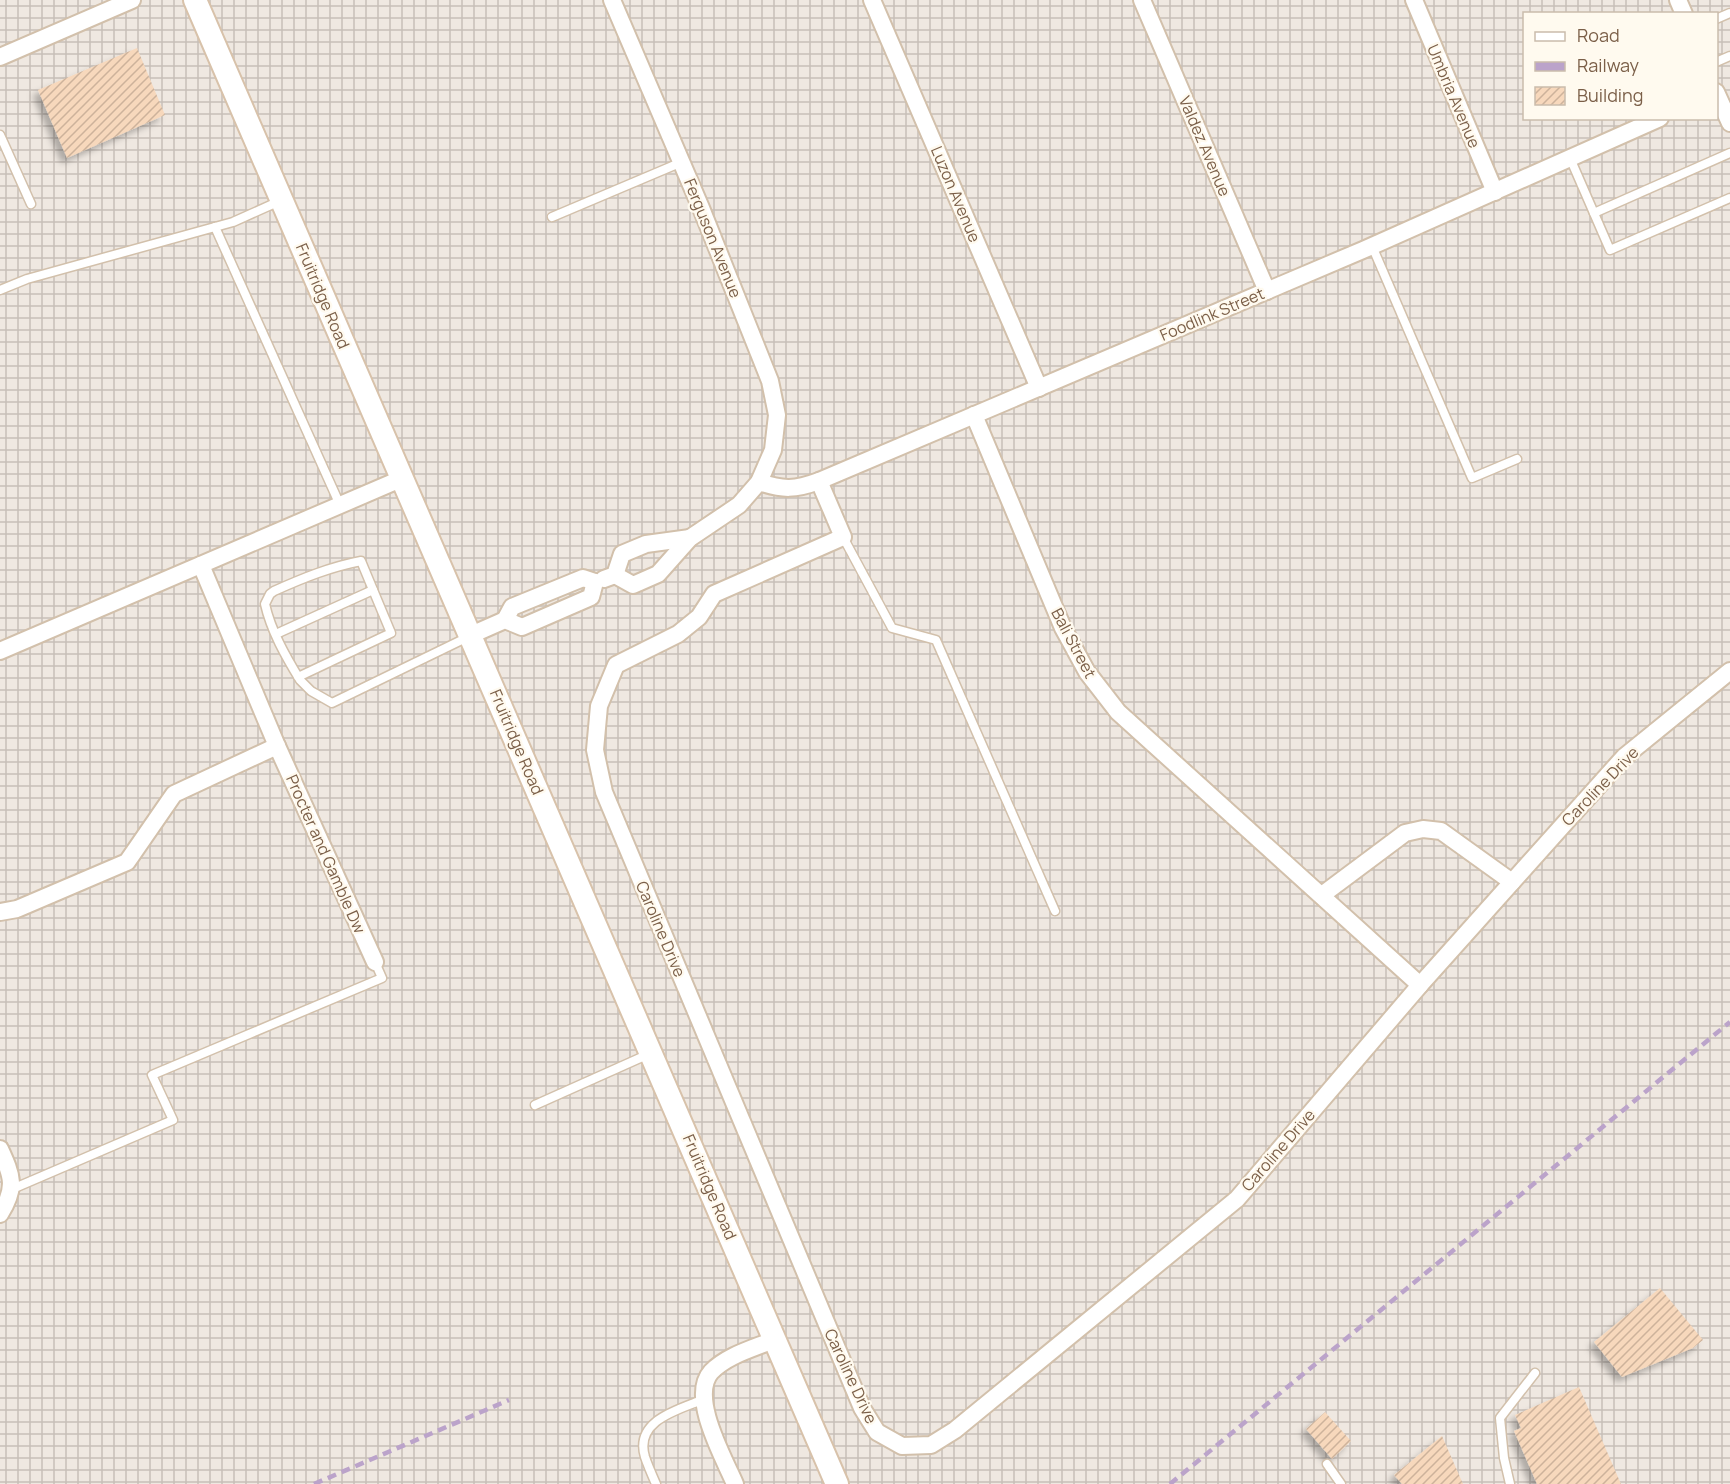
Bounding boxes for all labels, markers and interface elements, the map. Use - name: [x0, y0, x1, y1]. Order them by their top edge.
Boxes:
- legend: [1523, 12, 1718, 120]
- text: Road: [1577, 23, 1620, 47]
- street label: Umbria Avenue: [1422, 41, 1486, 151]
- text: Railway: [1577, 53, 1639, 77]
- text: Building: [1577, 83, 1643, 107]
- street label: Valdez Avenue: [1174, 93, 1236, 199]
- street label: Luzon Avenue: [926, 143, 986, 245]
- street label: Ferguson Avenue: [679, 175, 747, 301]
- street label: Fruitridge Road: [291, 240, 355, 352]
- street label: Foodlink Street: [1156, 282, 1268, 346]
- street label: Bali Street: [1046, 604, 1102, 682]
- street label: Fruitridge Road: [485, 686, 549, 798]
- street label: Caroline Drive: [1557, 742, 1643, 830]
- street label: Procter and Gamble Dw: [281, 771, 371, 937]
- street label: Caroline Drive: [631, 878, 691, 980]
- street label: Caroline Drive: [1236, 1104, 1320, 1196]
- street label: Fruitridge Road: [678, 1131, 742, 1243]
- street label: Caroline Drive: [819, 1325, 883, 1427]

